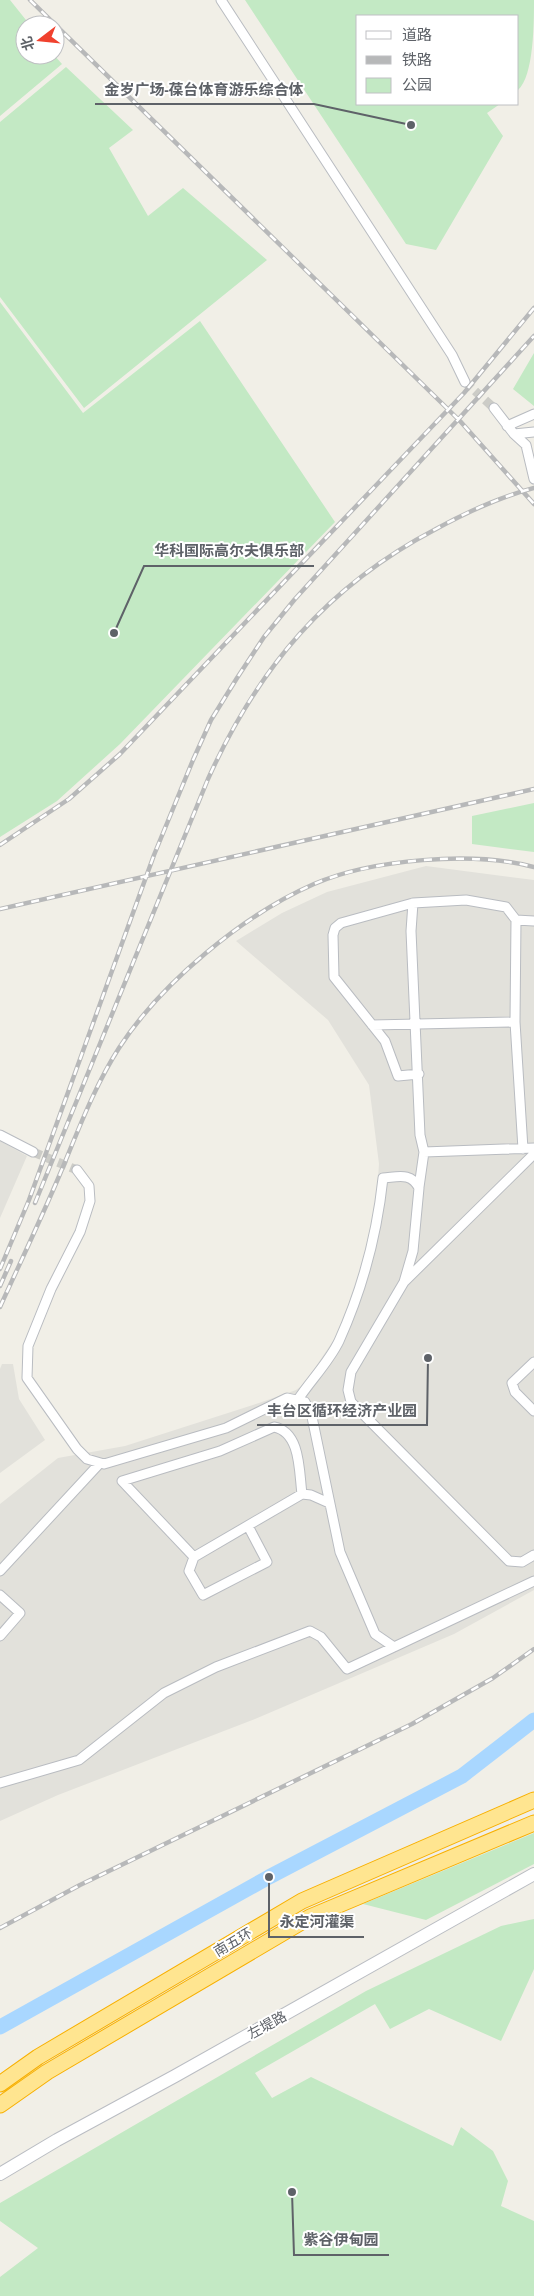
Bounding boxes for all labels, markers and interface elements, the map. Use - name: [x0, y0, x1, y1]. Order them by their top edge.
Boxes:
- north arrow: [15, 15, 65, 65]
- legend: [356, 15, 519, 105]
- text: 道路: [402, 24, 432, 45]
- text: 北: [17, 34, 38, 53]
- text: 铁路: [402, 49, 432, 70]
- callout: 金岁广场-葆台体育游乐综合体: [95, 74, 314, 104]
- text: 公园: [402, 74, 432, 95]
- text: 金岁广场-葆台体育游乐综合体: [104, 79, 304, 100]
- callout: 华科国际高尔夫俱乐部: [144, 536, 314, 566]
- text: 华科国际高尔夫俱乐部: [154, 540, 304, 561]
- callout: 丰台区循环经济产业园: [257, 1395, 427, 1425]
- text: 丰台区循环经济产业园: [267, 1400, 417, 1421]
- callout: 永定河灌渠: [269, 1907, 364, 1937]
- text: 永定河灌渠: [279, 1911, 355, 1932]
- street label: 南五环: [210, 1923, 256, 1961]
- street label: 左堤路: [244, 2007, 290, 2043]
- callout: 紫谷伊甸园: [294, 2225, 389, 2255]
- text: 紫谷伊甸园: [303, 2229, 379, 2250]

